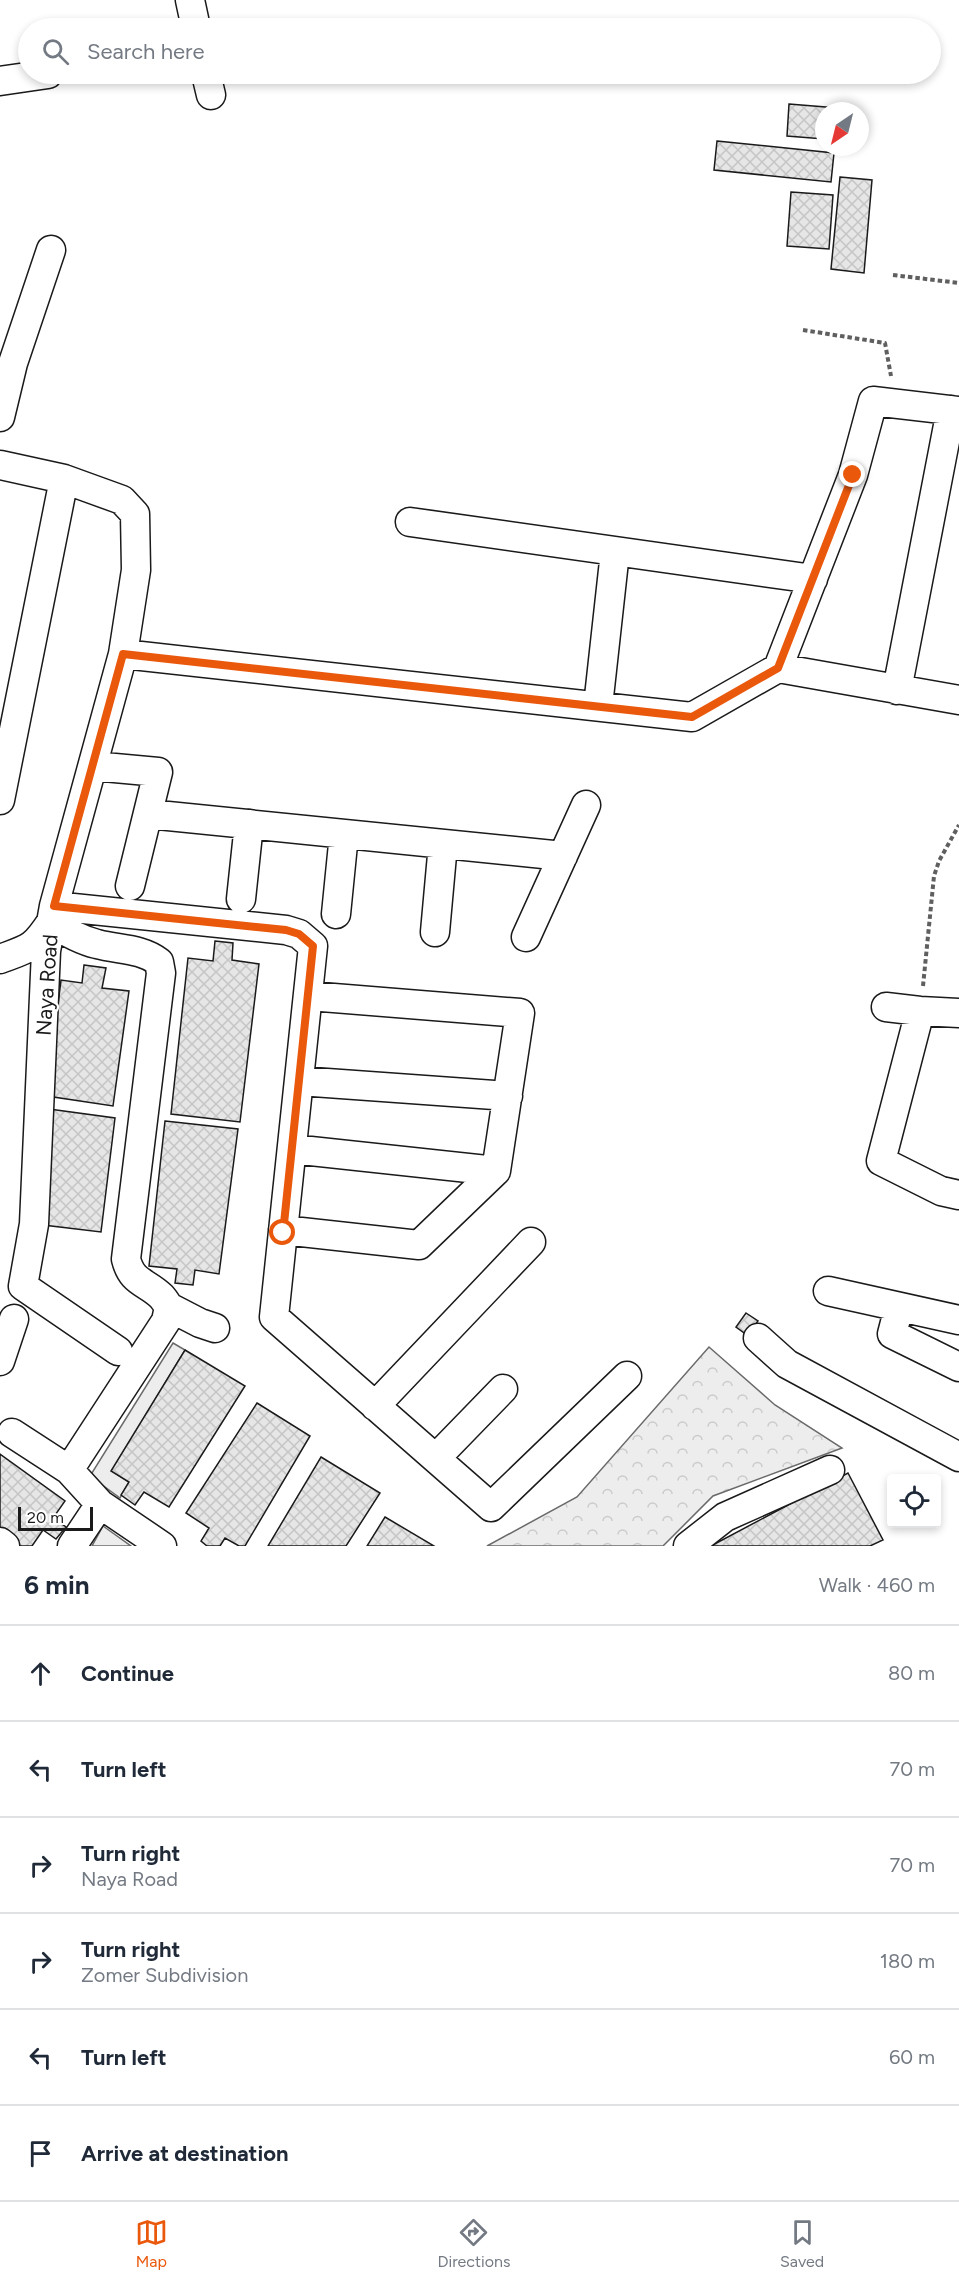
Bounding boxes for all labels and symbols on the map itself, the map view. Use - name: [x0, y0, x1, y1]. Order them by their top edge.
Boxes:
- north arrow: [815, 102, 869, 156]
- route end: [839, 461, 865, 487]
- street label: Naya Road: [30, 933, 63, 1037]
- route start: [269, 1219, 295, 1245]
- scale bar: [18, 1504, 93, 1532]

